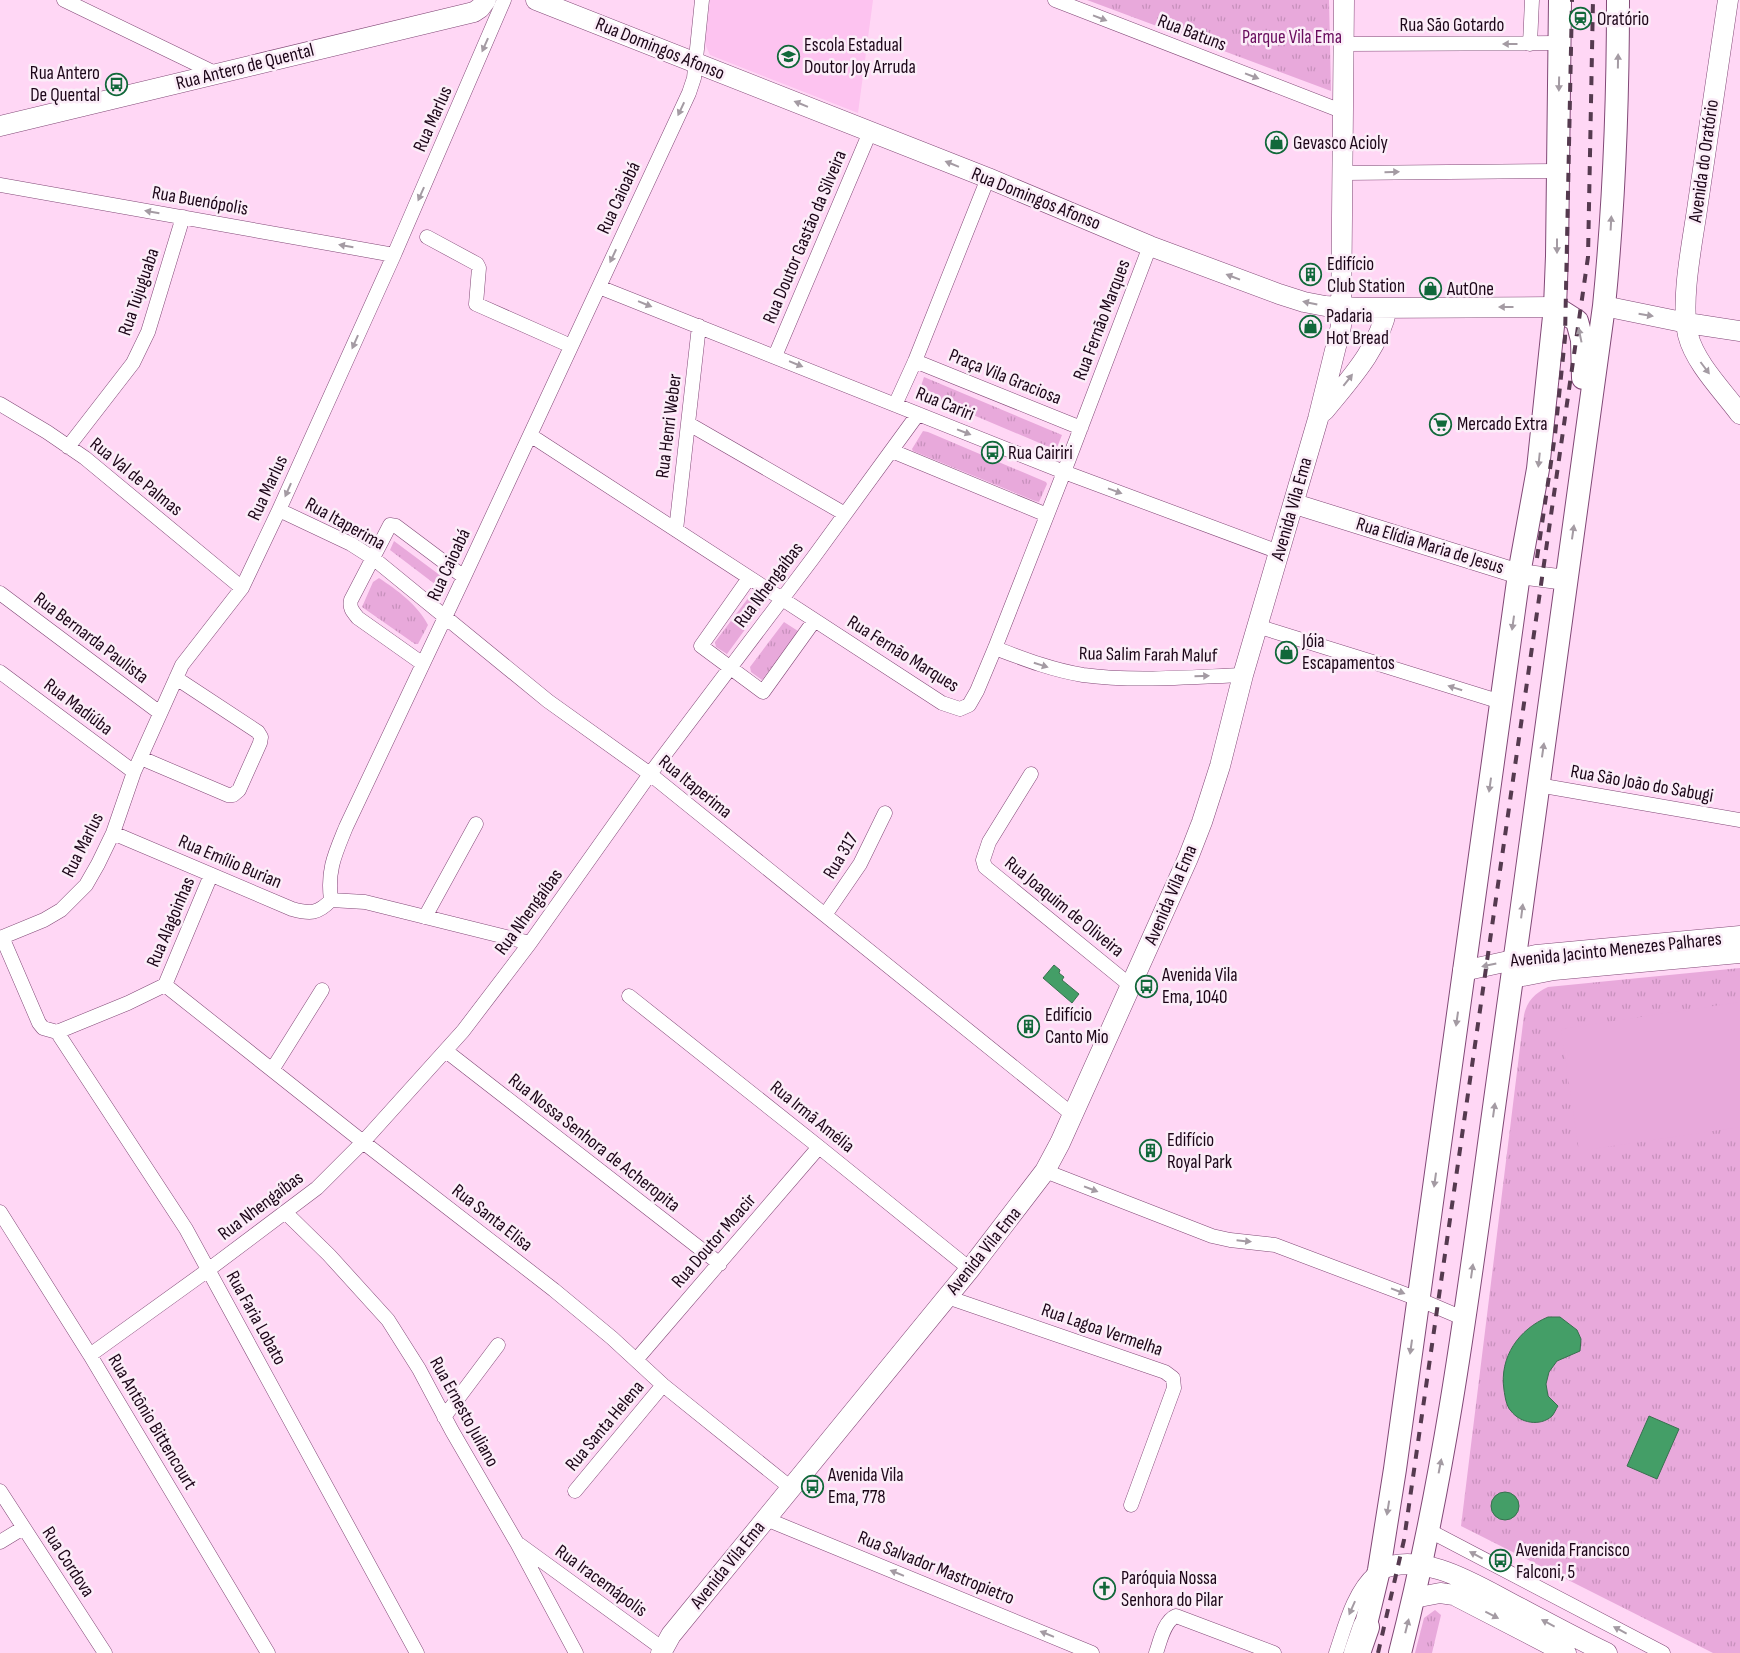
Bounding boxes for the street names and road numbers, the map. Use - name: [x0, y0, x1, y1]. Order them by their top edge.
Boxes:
- street label: Rua Batuns: [1154, 9, 1230, 57]
- street label: Rua Domingos Afonso: [592, 13, 728, 85]
- street label: Rua São Gotardo: [1400, 14, 1504, 37]
- street label: Rua Antero de Quental: [174, 39, 316, 95]
- street label: Rua Marlus: [408, 82, 458, 155]
- street label: Avenida do Oratório: [1684, 98, 1724, 225]
- street label: Rua Doutor Gastão da Silveira: [758, 147, 852, 327]
- street label: Rua Caioabá: [592, 158, 646, 238]
- street label: Rua Domingos Afonso: [968, 163, 1104, 235]
- street label: Rua Buenópolis: [150, 181, 250, 221]
- street label: Rua Tujuguaba: [113, 245, 165, 339]
- street label: Rua Fernão Marques: [1068, 256, 1136, 384]
- street label: Praça Vila Graciosa: [945, 344, 1065, 410]
- street label: Rua Henri Weber: [651, 372, 687, 480]
- street label: Rua Cariri: [912, 382, 978, 426]
- street label: Rua Val de Palmas: [85, 433, 187, 521]
- street label: Rua Marlus: [243, 452, 293, 524]
- street label: Avenida Vila Ema: [1266, 455, 1318, 564]
- street label: Rua Itaperima: [301, 493, 389, 555]
- street label: Rua Elídia Maria de Jesus: [1353, 513, 1507, 579]
- street label: Rua Caioabá: [422, 525, 476, 605]
- street label: Rua Nhengaíbas: [729, 538, 809, 632]
- street label: Rua Bernarda Paulista: [29, 587, 153, 689]
- street label: Rua Fernão Marques: [843, 610, 963, 698]
- street label: Rua Salim Farah Maluf: [1079, 642, 1218, 668]
- street label: Rua Madiúba: [39, 674, 117, 740]
- street label: Rua Itaperima: [654, 750, 736, 824]
- street label: Rua São João do Sabugi: [1569, 760, 1715, 808]
- street label: Rua Marlus: [57, 809, 109, 881]
- street label: Rua 317: [818, 829, 864, 883]
- street label: Rua Emílio Burian: [175, 830, 285, 894]
- street label: Avenida Vila Ema: [1139, 842, 1202, 949]
- street label: Rua Joaquim de Oliveira: [1000, 852, 1128, 962]
- street label: Rua Nhengaíbas: [490, 864, 568, 960]
- street label: Rua Alagoinhas: [142, 873, 200, 970]
- street label: Avenida Jacinto Menezes Palhares: [1508, 927, 1723, 973]
- street label: Rua Nossa Senhora de Acheropita: [504, 1069, 684, 1217]
- street label: Rua Irmã Amélia: [765, 1076, 859, 1158]
- street label: Rua Nhengaíbas: [214, 1166, 308, 1246]
- street label: Rua Santa Elisa: [447, 1179, 537, 1257]
- street label: Rua Doutor Moacir: [667, 1189, 762, 1293]
- street label: Avenida Vila Ema: [941, 1203, 1026, 1300]
- street label: Rua Faria Lobato: [221, 1267, 291, 1369]
- street label: Rua Lagoa Vermelha: [1038, 1298, 1166, 1362]
- street label: Rua Antônio Bittencourt: [103, 1350, 202, 1494]
- street label: Rua Ernesto Juliano: [424, 1353, 504, 1471]
- street label: Rua Santa Helena: [561, 1376, 649, 1476]
- street label: Avenida Vila Ema: [685, 1517, 770, 1614]
- street label: Rua Cordova: [37, 1523, 99, 1601]
- street label: Rua Salvador Mastropietro: [854, 1526, 1018, 1610]
- street label: Rua Iracemápolis: [551, 1540, 652, 1622]

